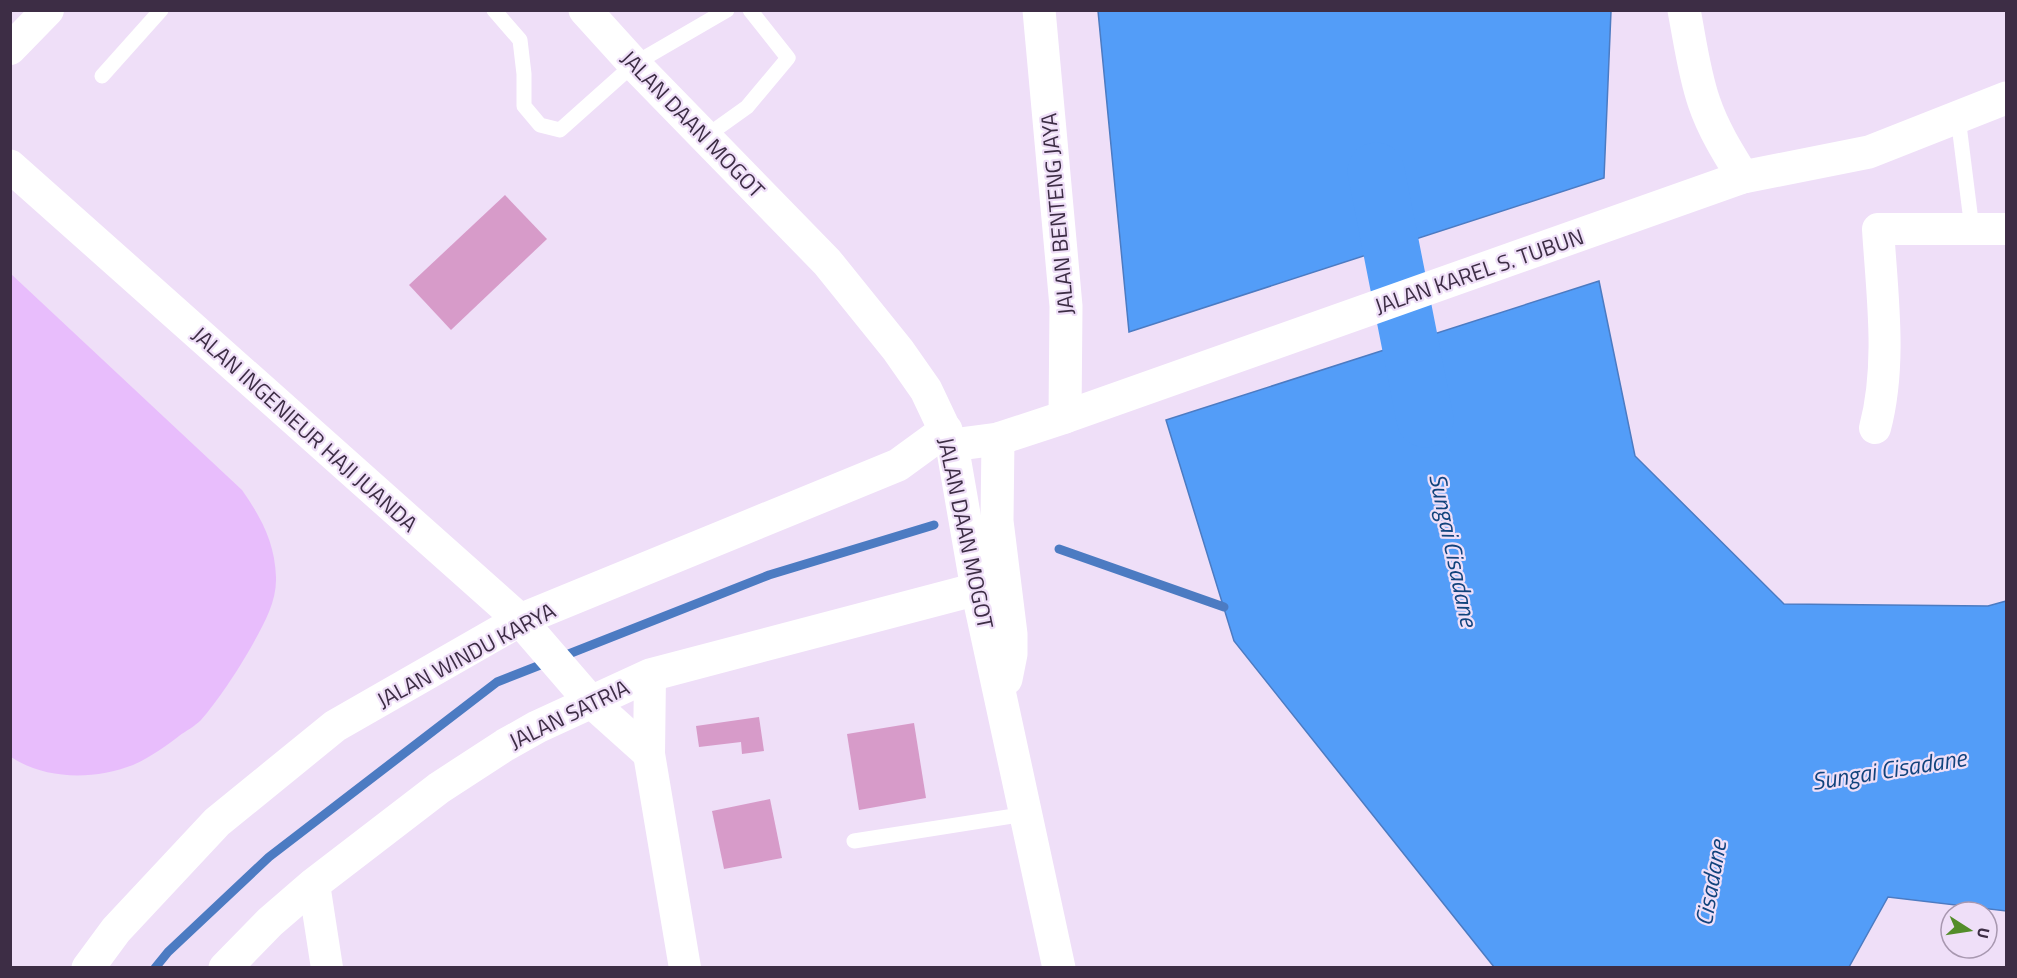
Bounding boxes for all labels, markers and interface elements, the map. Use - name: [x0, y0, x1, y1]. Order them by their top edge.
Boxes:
- street label: JALAN DAAN MOGOT: [613, 42, 773, 206]
- street label: JALAN BENTENG JAYA: [1031, 112, 1083, 316]
- street label: JALAN KAREL S. TUBUN: [1370, 219, 1588, 323]
- street label: JALAN INGENIEUR HAJI JUANDA: [184, 318, 426, 540]
- street label: JALAN DAAN MOGOT: [929, 434, 1003, 632]
- water label: Sungai Cisadane: [1420, 470, 1488, 632]
- street label: JALAN WINDU KARYA: [370, 593, 562, 717]
- street label: JALAN SATRIA: [503, 670, 635, 758]
- water label: Sungai Cisadane: [1809, 739, 1970, 799]
- water label: Cisadane: [1685, 835, 1736, 928]
- north arrow: [1939, 900, 1999, 960]
- text: U: [1971, 926, 1996, 941]

